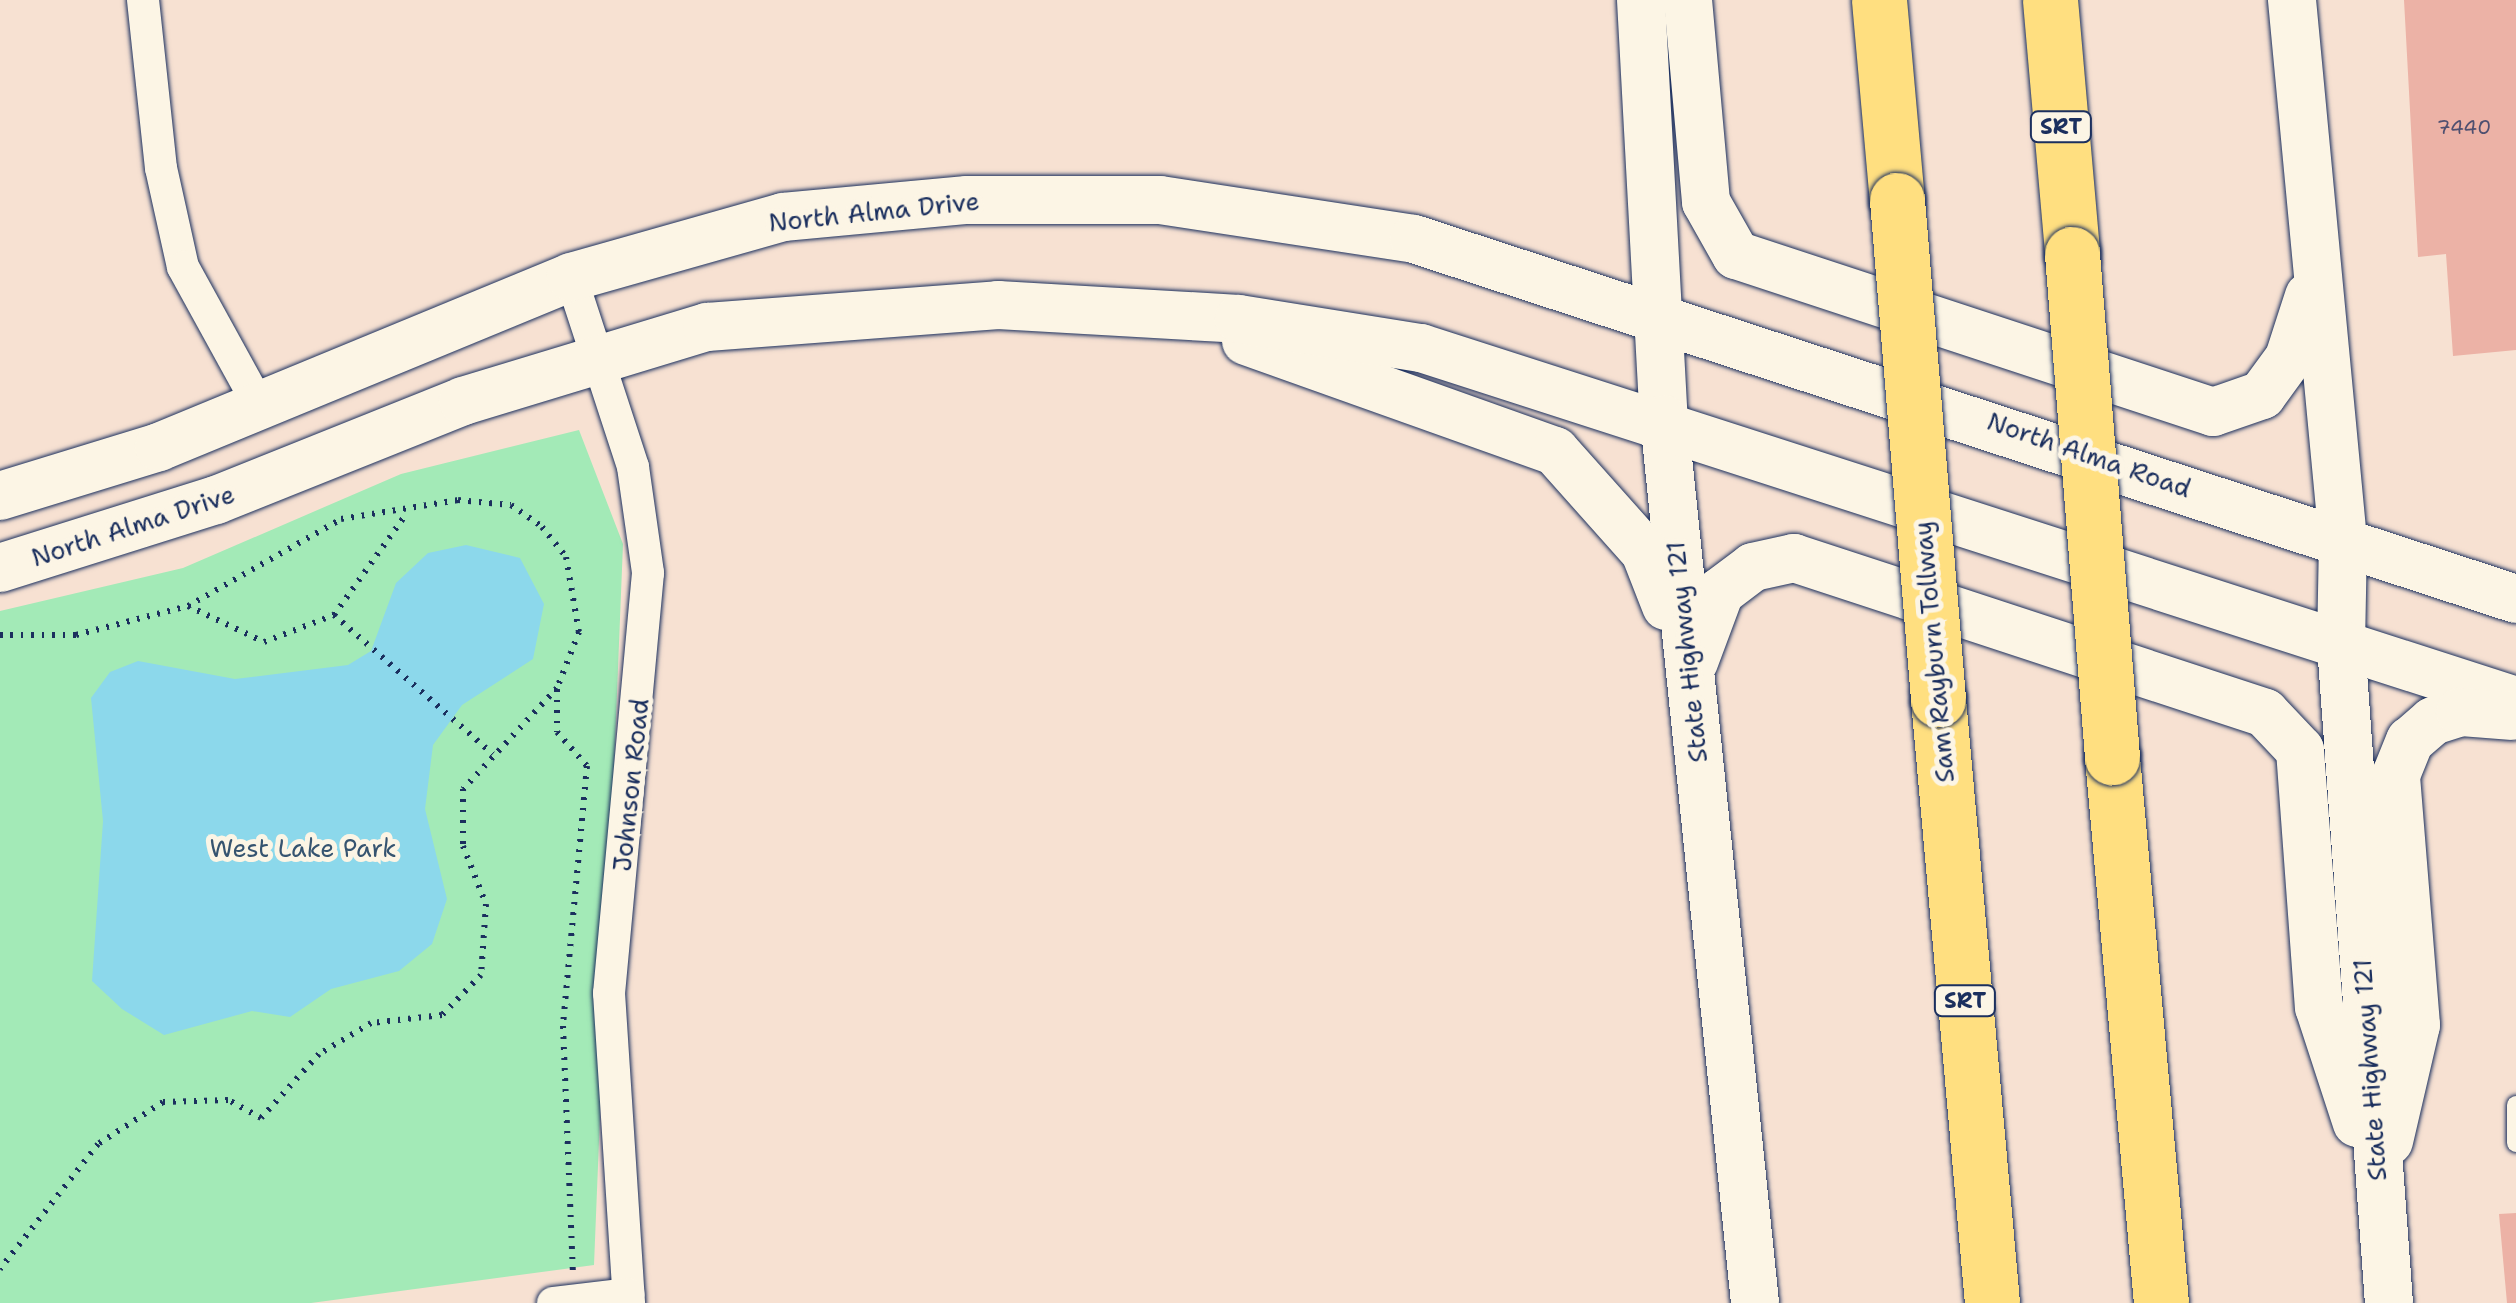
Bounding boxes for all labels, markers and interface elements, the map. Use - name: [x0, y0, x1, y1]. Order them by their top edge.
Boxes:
- road number: SRT: [2028, 110, 2094, 144]
- house number: 7440: [2437, 115, 2491, 139]
- street label: North Alma Drive: [767, 186, 981, 238]
- street label: North Alma Road: [1983, 406, 2195, 504]
- street label: North Alma Drive: [28, 479, 238, 573]
- street label: Sam Rayburn Tollway: [1908, 520, 1960, 784]
- street label: State Highway 121: [1660, 540, 1714, 764]
- street label: Johnson Road: [607, 697, 655, 873]
- park label: West Lake Park: [210, 833, 396, 863]
- street label: State Highway 121: [2347, 958, 2393, 1182]
- road number: SRT: [1932, 984, 1998, 1018]

